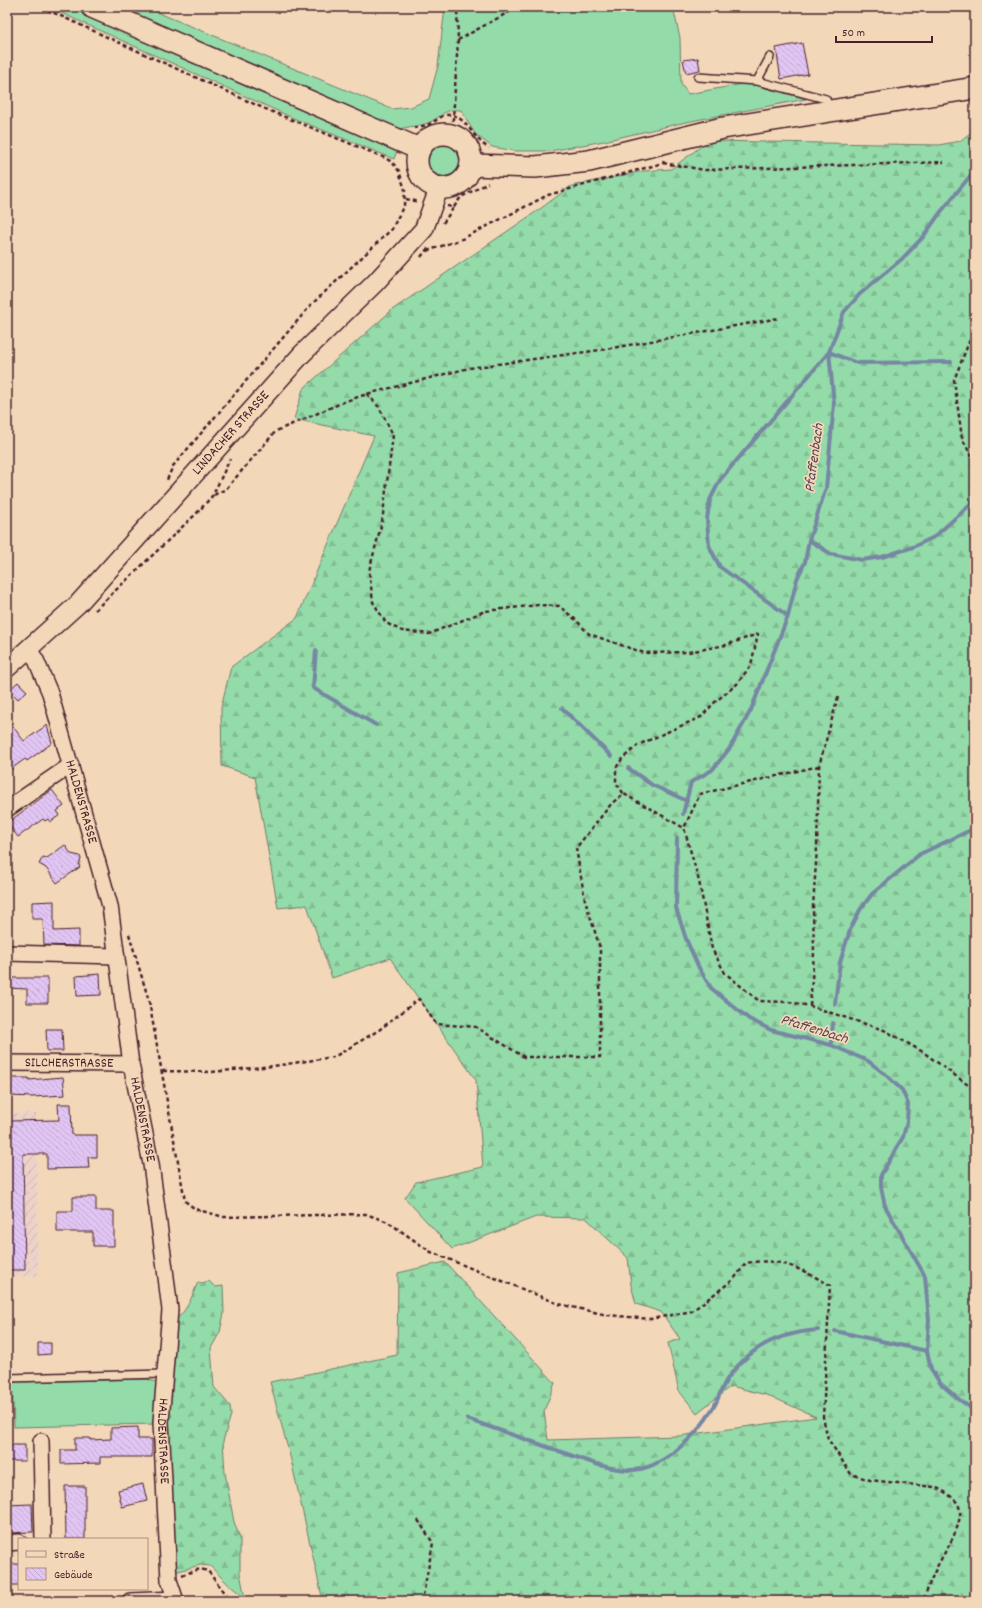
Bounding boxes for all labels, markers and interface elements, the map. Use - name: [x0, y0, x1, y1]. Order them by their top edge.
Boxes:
- scale bar: [836, 18, 932, 44]
- text: 50 m: [842, 25, 865, 42]
- street label: LINDACHER STRASSE: [188, 386, 275, 480]
- water label: Pfaffenbach: [799, 421, 831, 494]
- street label: HALDENSTRASSE: [59, 758, 102, 847]
- water label: Pfaffenbach: [778, 1009, 851, 1051]
- street label: SILCHERSTRASSE: [25, 1053, 114, 1074]
- street label: HALDENSTRASSE: [124, 1075, 160, 1164]
- street label: HALDENSTRASSE: [151, 1397, 174, 1485]
- legend: [18, 1538, 148, 1590]
- text: Straße: [54, 1547, 85, 1564]
- text: Gebäude: [54, 1567, 93, 1584]

